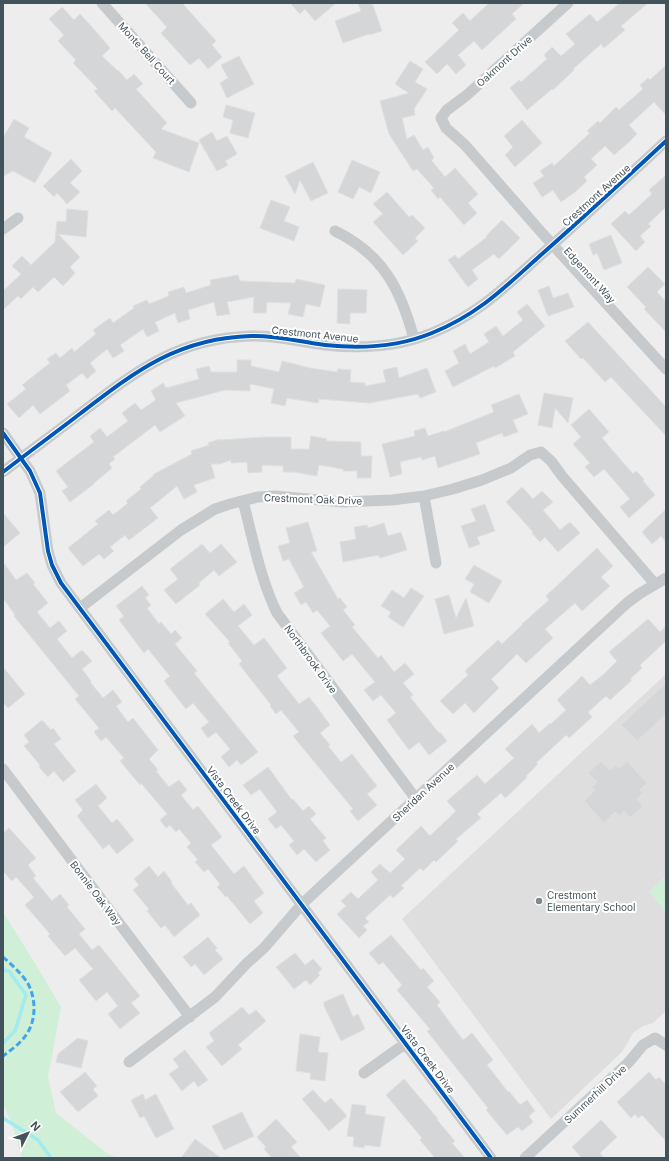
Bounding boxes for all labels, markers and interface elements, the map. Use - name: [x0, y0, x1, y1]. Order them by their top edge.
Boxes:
- street label: Monte Bell Court: [116, 20, 178, 87]
- street label: Oakmont Drive: [474, 33, 534, 89]
- street label: Crestmont Avenue: [560, 161, 633, 229]
- street label: Edgemont Way: [562, 244, 619, 306]
- street label: Crestmont Avenue: [271, 323, 359, 345]
- street label: Crestmont Oak Drive: [264, 491, 363, 507]
- street label: Northbrook Drive: [282, 623, 340, 696]
- street label: Sheridan Avenue: [390, 760, 457, 824]
- street label: Vista Creek Drive: [205, 764, 264, 836]
- street label: Bonnie Oak Way: [68, 858, 124, 928]
- place label: Crestmont Elementary School: [547, 889, 636, 913]
- marker: Crestmont Elementary School: [534, 896, 544, 906]
- street label: Vista Creek Drive: [399, 1023, 458, 1095]
- street label: Summerhill Drive: [562, 1062, 629, 1126]
- north arrow: [8, 1113, 48, 1153]
- text: N: [27, 1119, 43, 1134]

